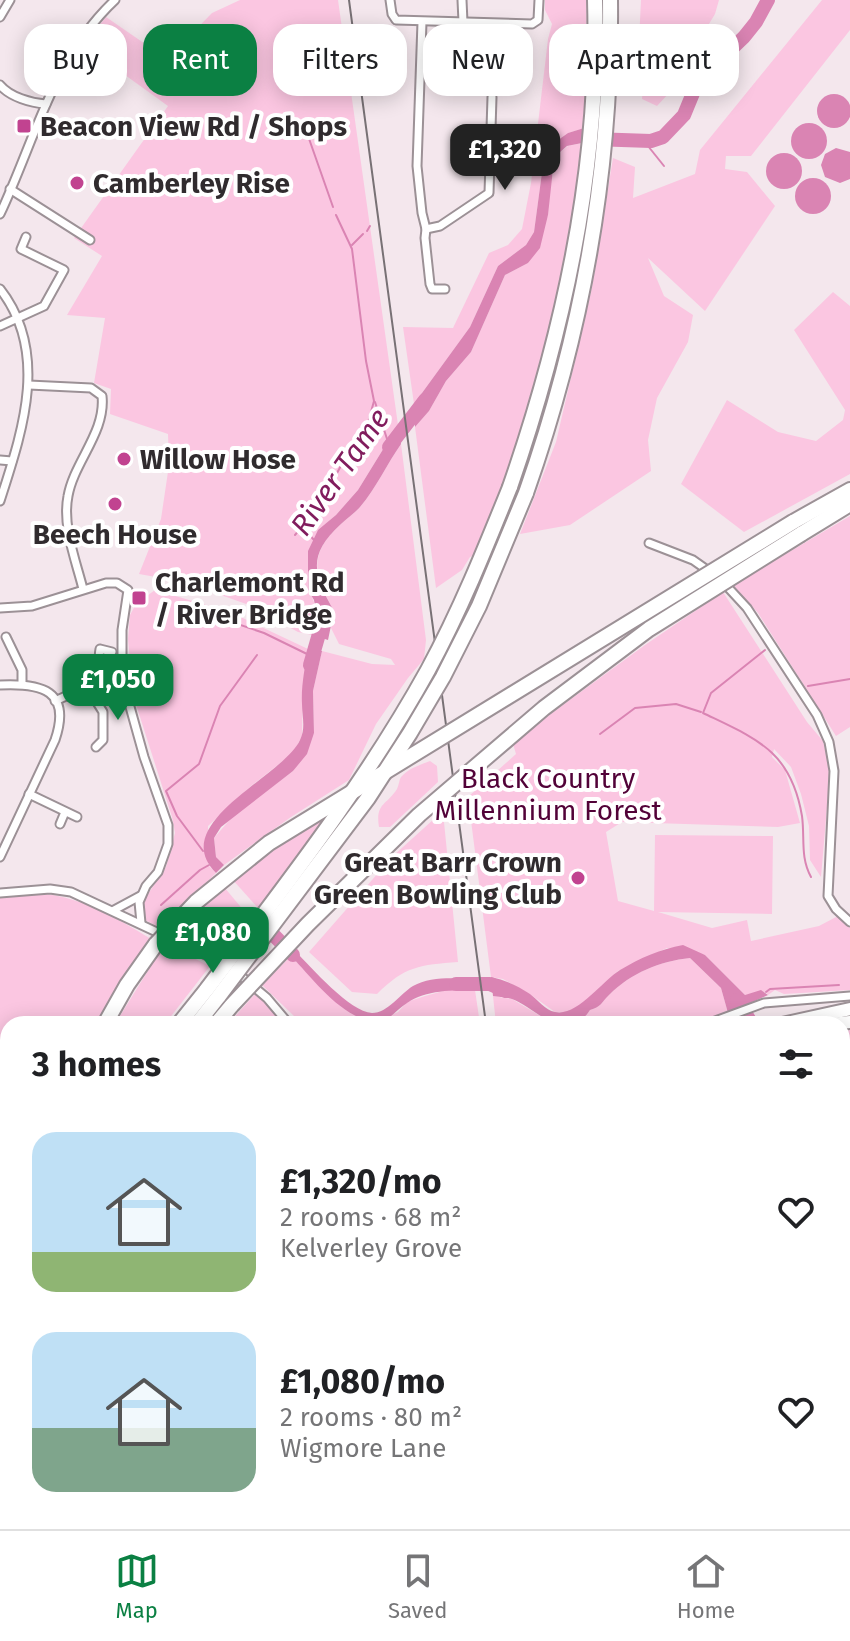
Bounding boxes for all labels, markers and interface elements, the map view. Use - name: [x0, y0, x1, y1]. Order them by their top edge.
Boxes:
- chip: Buy: [24, 24, 127, 96]
- chip: Rent: [143, 24, 257, 96]
- chip: Filters: [273, 24, 407, 96]
- chip: New: [423, 24, 533, 96]
- chip: Apartment: [549, 24, 739, 96]
- place label: Beacon View Rd / Shops: [40, 110, 347, 143]
- marker: Beacon View Rd / Shops: [15, 117, 33, 135]
- pin: £1,320: [440, 124, 570, 192]
- text: £1,320: [468, 134, 542, 165]
- place label: Camberley Rise: [93, 167, 290, 200]
- marker: Camberley Rise: [68, 174, 86, 192]
- water label: River Tame: [283, 401, 397, 543]
- place label: Willow Hose: [140, 443, 296, 476]
- marker: Willow Hose: [115, 450, 133, 468]
- marker: Beech House: [106, 495, 124, 513]
- place label: Beech House: [33, 518, 197, 551]
- place label: Charlemont Rd / River Bridge: [155, 566, 344, 631]
- marker: Charlemont Rd / River Bridge: [130, 589, 148, 607]
- pin: £1,050: [53, 654, 183, 722]
- text: £1,050: [80, 664, 156, 695]
- park label: Black Country Millennium Forest: [434, 762, 662, 827]
- place label: Great Barr Crown Green Bowling Club: [314, 846, 562, 911]
- marker: Great Barr Crown Green Bowling Club: [569, 869, 587, 887]
- pin: £1,080: [148, 907, 278, 975]
- text: £1,080: [175, 917, 251, 948]
- icon: filters: [774, 1042, 818, 1086]
- text: 3 homes: [32, 1044, 161, 1085]
- text: £1,320/mo: [280, 1161, 442, 1202]
- icon: home: [96, 1164, 192, 1260]
- icon: heart: [774, 1190, 818, 1234]
- text: 2 rooms · 68 m²: [280, 1202, 461, 1233]
- text: Kelverley Grove: [280, 1233, 462, 1264]
- text: £1,080/mo: [280, 1361, 445, 1402]
- icon: home: [96, 1364, 192, 1460]
- icon: heart: [774, 1390, 818, 1434]
- text: 2 rooms · 80 m²: [280, 1402, 462, 1433]
- text: Wigmore Lane: [280, 1433, 446, 1464]
- tab: Map: [115, 1549, 159, 1624]
- tab: Saved: [388, 1549, 447, 1624]
- tab: Home: [677, 1549, 735, 1624]

